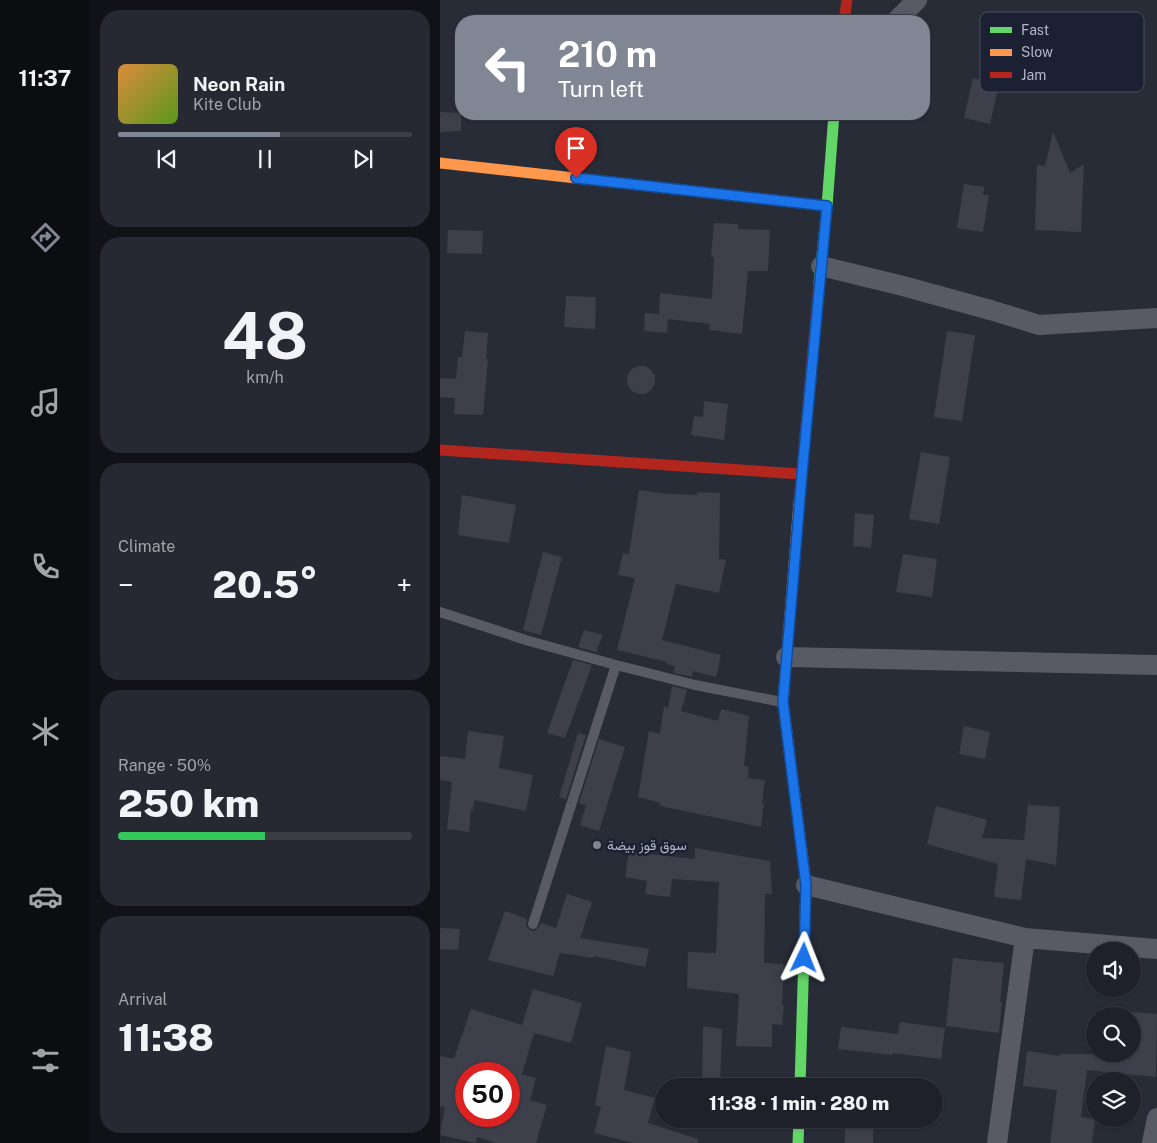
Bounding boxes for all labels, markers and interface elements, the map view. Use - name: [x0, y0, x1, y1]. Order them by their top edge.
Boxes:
- legend: [980, 12, 1144, 92]
- text: Fast: [1021, 22, 1049, 38]
- text: 210 m: [558, 34, 657, 75]
- icon: left: [475, 35, 540, 100]
- text: Slow: [1021, 44, 1053, 60]
- text: 11:37: [19, 65, 71, 91]
- text: Jam: [1021, 67, 1046, 83]
- text: Neon Rain: [193, 73, 285, 95]
- text: Turn left: [558, 76, 644, 102]
- text: Kite Club: [193, 95, 261, 114]
- pin: [555, 127, 597, 178]
- icon: arrive: [562, 134, 590, 162]
- icon: previous: [153, 145, 181, 173]
- icon: pause: [251, 145, 279, 173]
- icon: next: [349, 145, 377, 173]
- icon: directions: [28, 220, 63, 255]
- text: 48: [222, 297, 308, 374]
- text: km/h: [246, 368, 284, 387]
- icon: music: [28, 385, 63, 420]
- text: Climate: [118, 537, 175, 556]
- icon: phone: [28, 549, 63, 584]
- text: 20.5°: [212, 562, 318, 607]
- text: −: [118, 568, 134, 601]
- text: +: [396, 568, 412, 601]
- icon: climate: [28, 714, 63, 749]
- text: Range · 50%: [118, 756, 211, 775]
- text: 250 km: [118, 781, 259, 826]
- place label: سوق قوز بيضة: [607, 837, 687, 854]
- marker: سوق قوز بيضة: [591, 839, 603, 851]
- icon: car: [28, 879, 63, 914]
- position arrow: [777, 931, 829, 983]
- map controls: [1086, 942, 1141, 1127]
- button: sound: [1086, 942, 1141, 997]
- text: Arrival: [118, 990, 167, 1009]
- button: search: [1086, 1007, 1141, 1062]
- text: 11:38: [118, 1015, 214, 1060]
- icon: filters: [28, 1043, 63, 1078]
- speed limit sign: 50: [455, 1062, 520, 1127]
- button: layers: [1086, 1072, 1141, 1127]
- text: 11:38 · 1 min · 280 m: [709, 1092, 889, 1114]

